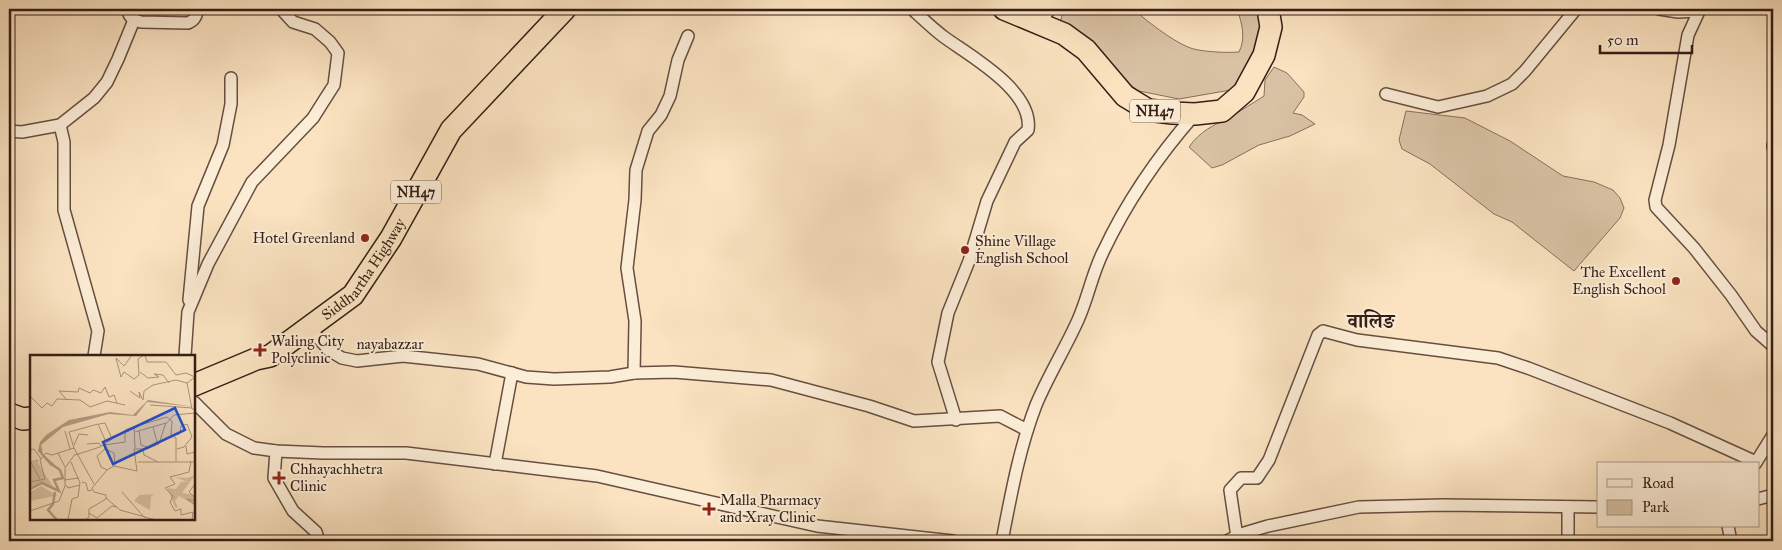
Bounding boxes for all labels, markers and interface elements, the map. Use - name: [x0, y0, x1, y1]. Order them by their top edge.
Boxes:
- scale bar: [1600, 22, 1692, 54]
- text: 50 m: [1607, 31, 1639, 49]
- road number: NH47: [1130, 100, 1180, 122]
- road number: NH47: [391, 180, 441, 203]
- street label: Siddhartha Highway: [318, 214, 410, 324]
- place label: Hotel Greenland: [253, 229, 355, 247]
- marker: Hotel Greenland: [359, 232, 371, 244]
- place label: Shine Village English School: [975, 232, 1070, 267]
- marker: Shine Village English School: [959, 244, 971, 256]
- place label: The Excellent English School: [1572, 263, 1667, 298]
- marker: The Excellent English School: [1670, 275, 1682, 287]
- district label: वालिङ: [1345, 309, 1396, 333]
- place label: Waling City Polyclinic: [271, 332, 345, 367]
- street label: nayabazzar: [356, 335, 424, 353]
- marker: Waling City Polyclinic: [253, 343, 267, 357]
- inset map: [30, 355, 195, 520]
- place label: Chhayachhetra Clinic: [290, 460, 383, 495]
- legend: [1597, 462, 1760, 528]
- marker: Chhayachhetra Clinic: [272, 471, 286, 485]
- text: Road: [1642, 474, 1674, 492]
- place label: Malla Pharmacy and Xray Clinic: [720, 491, 822, 526]
- text: Park: [1642, 498, 1669, 516]
- marker: Malla Pharmacy and Xray Clinic: [702, 502, 716, 516]

